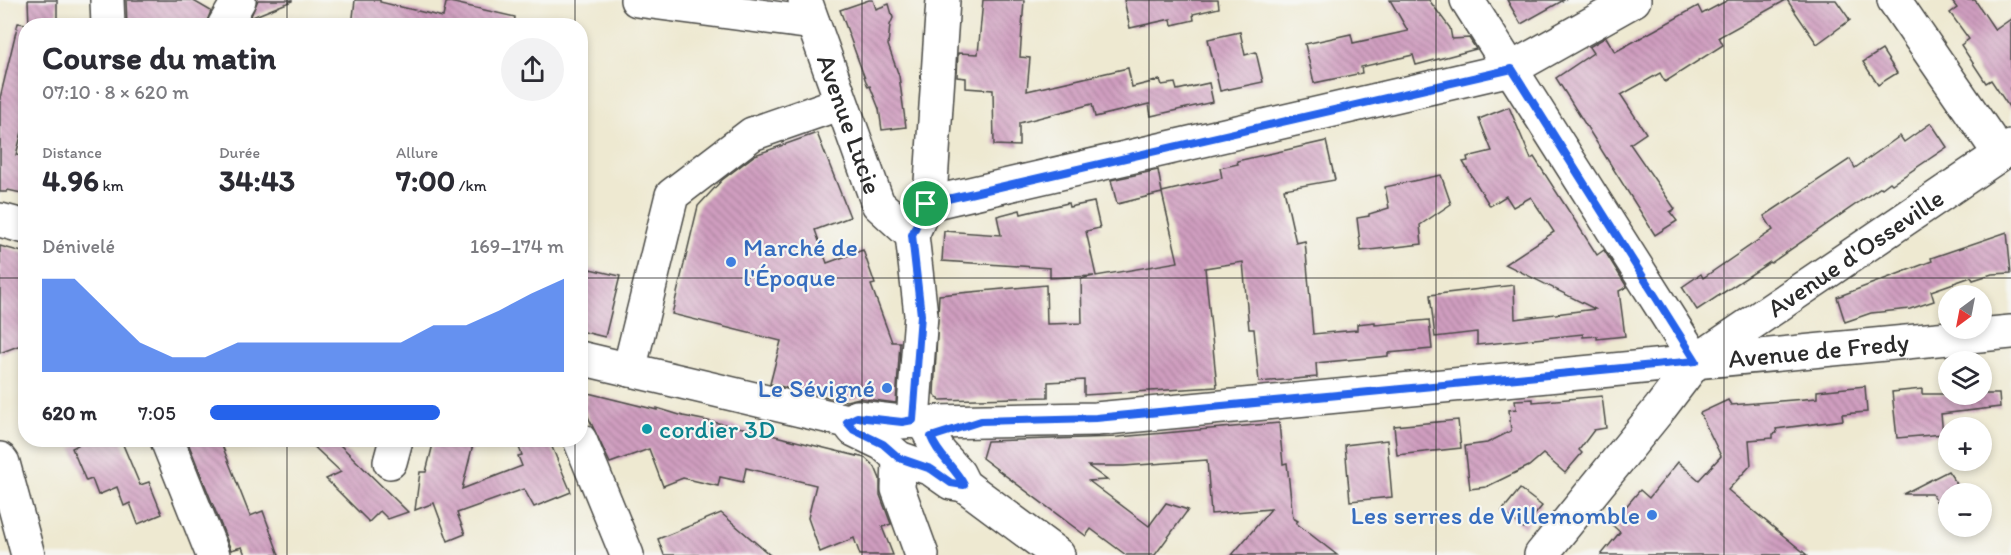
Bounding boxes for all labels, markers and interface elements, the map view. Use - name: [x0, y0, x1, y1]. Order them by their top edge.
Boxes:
- text: Course du matin: [42, 38, 276, 77]
- button: share: [501, 38, 564, 101]
- street label: Avenue Lucie: [810, 50, 889, 198]
- text: 07:10 · 8 × 620 m: [42, 80, 189, 104]
- text: Distance: [42, 143, 102, 162]
- text: Durée: [219, 143, 260, 162]
- text: Allure: [396, 143, 438, 162]
- text: 4.96: [42, 162, 99, 199]
- text: 34:43: [219, 162, 295, 199]
- text: 7:00: [396, 162, 455, 199]
- text: km: [99, 176, 124, 195]
- text: /km: [455, 176, 487, 195]
- pin: [900, 178, 951, 229]
- street label: Avenue d'Osseville: [1761, 181, 1950, 324]
- icon: arrive: [909, 187, 942, 220]
- place label: Marché de l'Époque: [743, 231, 858, 293]
- text: Dénivelé: [42, 234, 115, 258]
- text: 169–174 m: [470, 234, 564, 258]
- marker: Marché de l'Époque: [724, 255, 738, 269]
- north arrow: [1938, 285, 1992, 339]
- map controls: [1938, 285, 1992, 537]
- street label: Avenue de Fredy: [1727, 326, 1910, 375]
- button: layers: [1938, 351, 1992, 405]
- place label: Le Sévigné: [758, 372, 875, 404]
- marker: Le Sévigné: [880, 381, 894, 395]
- text: 620 m: [42, 401, 97, 425]
- text: 7:05: [138, 401, 176, 425]
- place label: cordier 3D: [659, 413, 775, 445]
- button: +: [1938, 417, 1992, 471]
- marker: cordier 3D: [640, 422, 654, 436]
- button: −: [1938, 483, 1992, 537]
- place label: Les serres de Villemomble: [1351, 499, 1640, 531]
- marker: Les serres de Villemomble: [1645, 508, 1659, 522]

